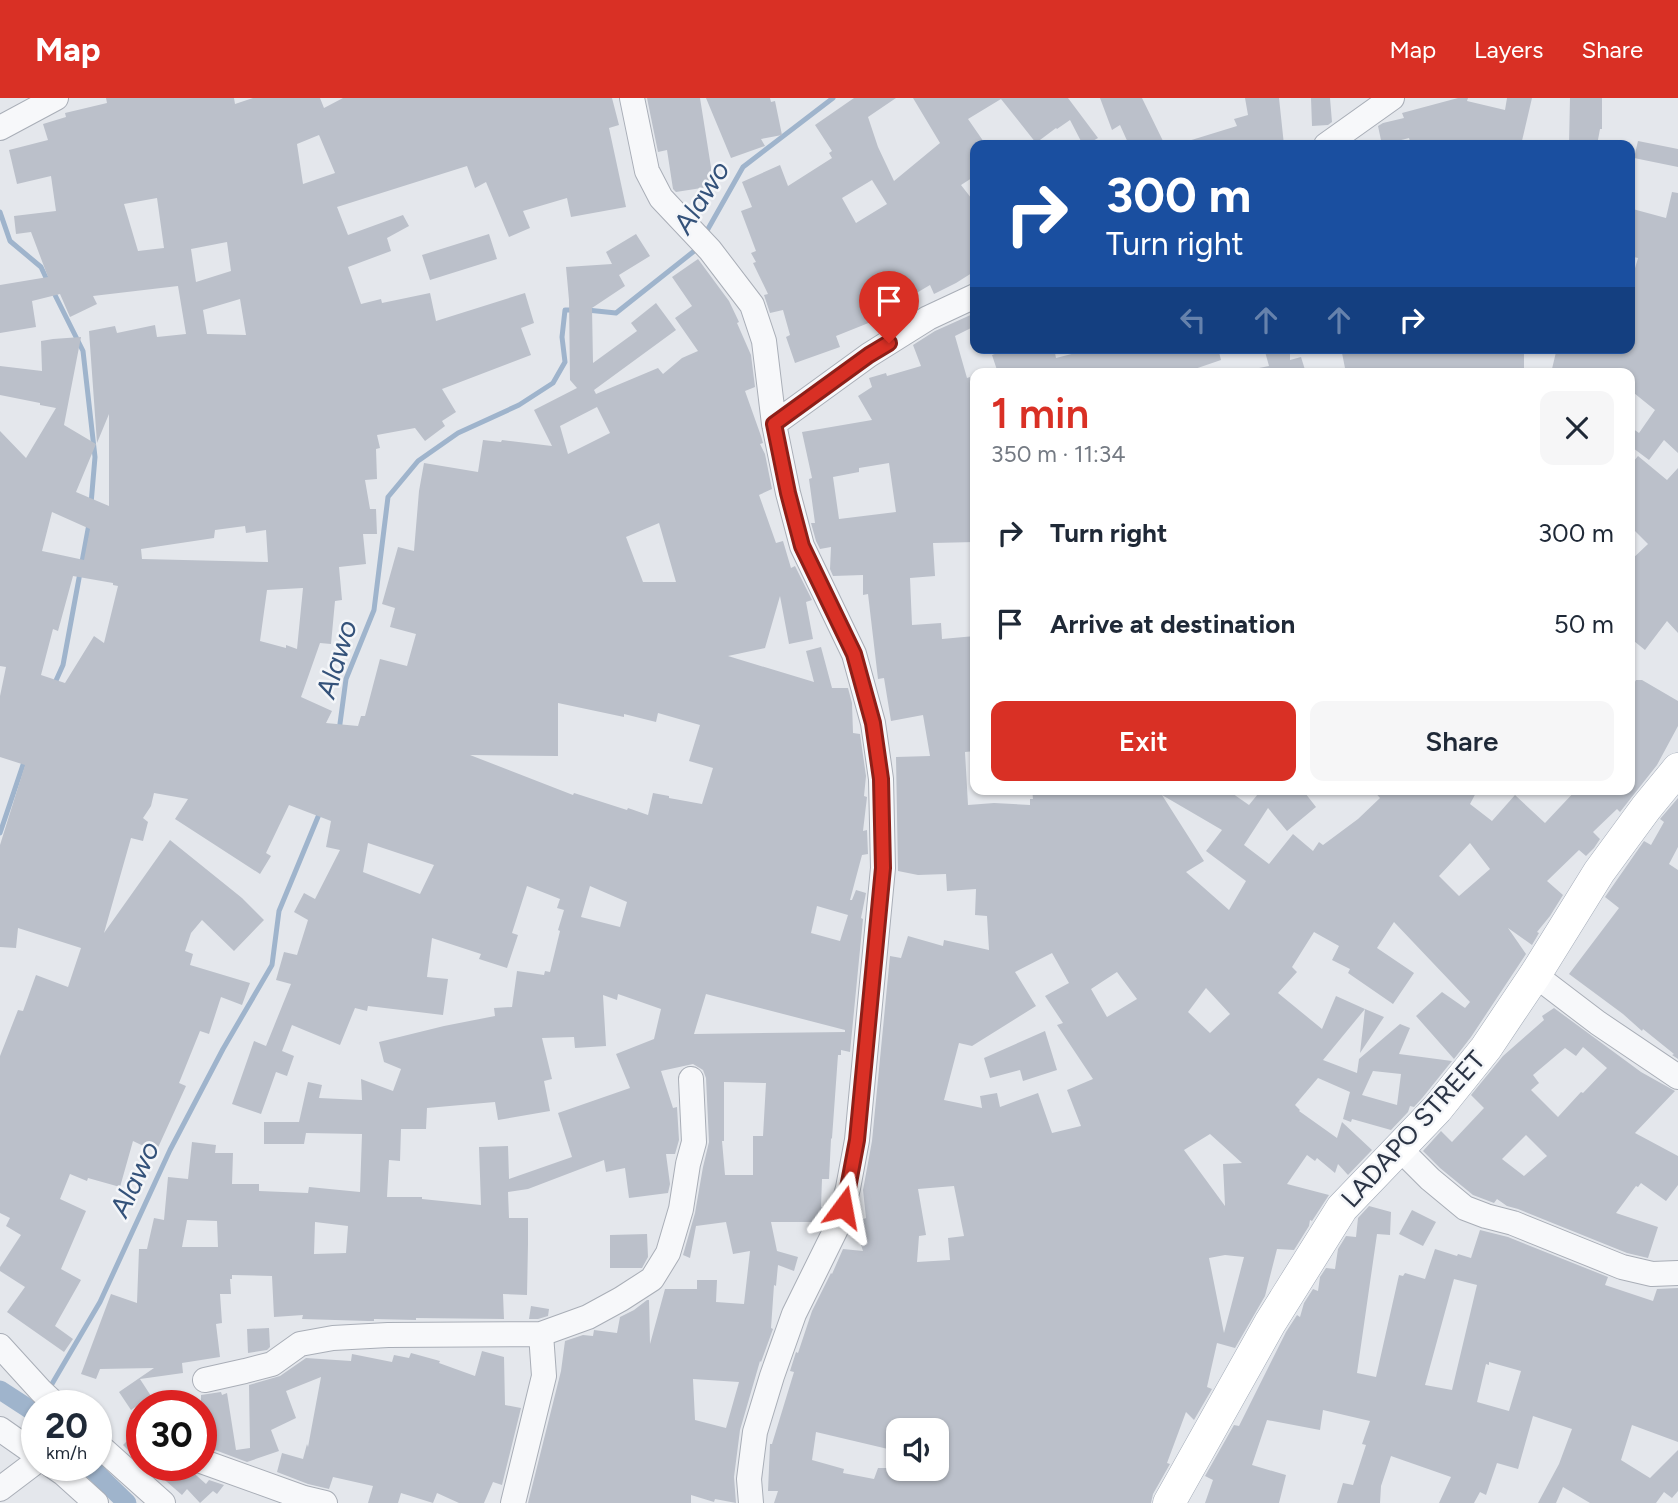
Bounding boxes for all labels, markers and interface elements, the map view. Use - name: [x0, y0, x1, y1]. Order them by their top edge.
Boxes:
- text: Map: [35, 30, 101, 69]
- text: Map: [1389, 35, 1436, 64]
- text: Layers: [1474, 35, 1543, 64]
- text: Share: [1581, 35, 1643, 64]
- water label: Alawo: [665, 154, 737, 241]
- text: 300 m: [1106, 165, 1251, 224]
- icon: right: [991, 168, 1082, 259]
- text: Turn right: [1106, 225, 1244, 263]
- pin: [859, 271, 919, 343]
- icon: arrive: [870, 282, 908, 320]
- icon: left: [1174, 301, 1212, 339]
- icon: ahead: [1247, 301, 1285, 339]
- icon: ahead: [1320, 301, 1358, 339]
- icon: right: [1393, 301, 1431, 339]
- text: 1 min: [991, 388, 1089, 439]
- button: close: [1540, 391, 1614, 465]
- text: 350 m · 11:34: [991, 440, 1126, 468]
- icon: right: [991, 514, 1029, 552]
- text: Turn right: [1050, 517, 1167, 549]
- text: 300 m: [1538, 517, 1614, 549]
- icon: arrive: [991, 605, 1029, 643]
- text: Arrive at destination: [1050, 608, 1295, 640]
- text: 50 m: [1554, 608, 1614, 640]
- water label: Alawo: [308, 616, 364, 703]
- button: Exit: [991, 701, 1296, 781]
- button: Share: [1310, 701, 1614, 781]
- street label: LADAPO STREET: [1334, 1044, 1492, 1214]
- water label: Alawo: [101, 1136, 166, 1223]
- position arrow: [806, 1170, 880, 1244]
- speed limit sign: 30: [126, 1390, 217, 1481]
- text: 20: [45, 1405, 88, 1447]
- map controls: [886, 1418, 949, 1481]
- button: sound: [886, 1418, 949, 1481]
- text: km/h: [46, 1442, 87, 1464]

